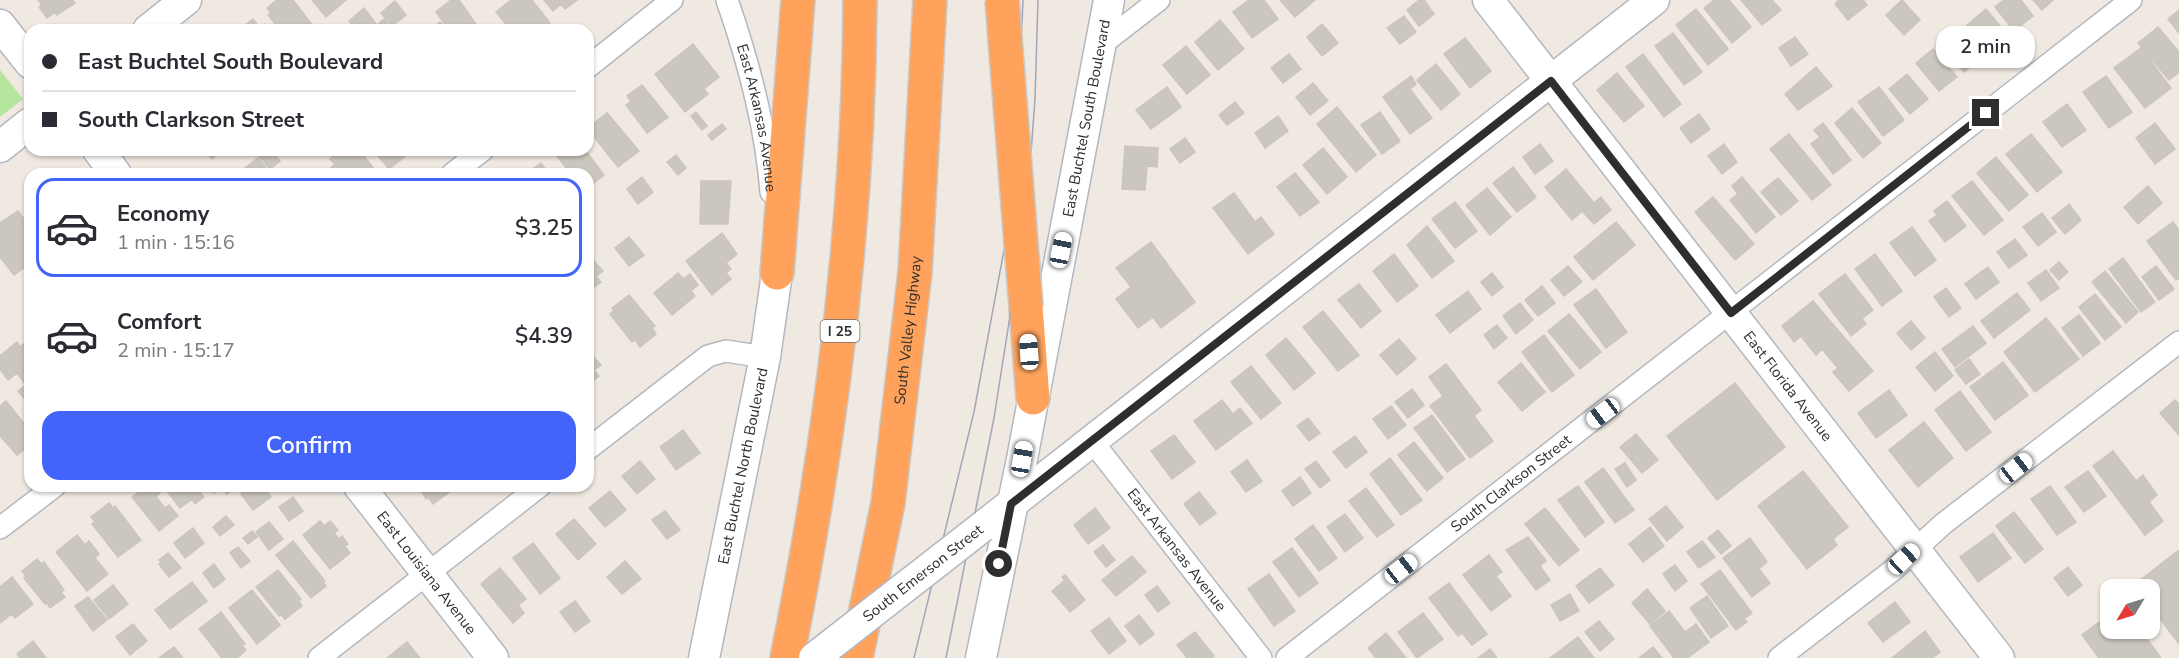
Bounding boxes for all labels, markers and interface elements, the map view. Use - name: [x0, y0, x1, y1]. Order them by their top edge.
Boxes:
- street label: East Buchtel South Boulevard: [1058, 18, 1115, 219]
- callout: 2 min: [1936, 26, 2036, 68]
- text: 2 min: [1960, 33, 2011, 60]
- street label: East Arkansas Avenue: [732, 42, 781, 193]
- text: East Buchtel South Boulevard: [78, 47, 383, 77]
- route end: [1972, 99, 1999, 126]
- text: South Clarkson Street: [78, 105, 304, 135]
- text: Economy: [117, 199, 209, 229]
- icon: car: [45, 201, 99, 255]
- text: $3.25: [515, 213, 573, 243]
- text: 1 min · 15:16: [117, 229, 235, 256]
- car: [1049, 231, 1073, 269]
- street label: South Valley Highway: [890, 255, 926, 406]
- text: Comfort: [117, 307, 201, 337]
- icon: car: [45, 309, 99, 363]
- road number: I 25: [820, 320, 860, 342]
- text: $4.39: [515, 321, 573, 351]
- street label: East Florida Avenue: [1739, 327, 1837, 445]
- car: [1019, 333, 1039, 371]
- text: 2 min · 15:17: [117, 337, 235, 364]
- street label: East Buchtel North Boulevard: [713, 366, 773, 566]
- car: [1583, 395, 1623, 431]
- button: Confirm: [42, 411, 576, 480]
- street label: South Clarkson Street: [1447, 430, 1576, 537]
- car: [1010, 440, 1034, 478]
- car: [1996, 450, 2036, 486]
- street label: East Arkansas Avenue: [1123, 484, 1231, 615]
- street label: East Louisiana Avenue: [372, 507, 481, 639]
- street label: South Emerson Street: [859, 519, 988, 626]
- car: [1885, 540, 1923, 578]
- route start: [985, 550, 1012, 577]
- car: [1381, 551, 1421, 587]
- north arrow: [2100, 579, 2160, 639]
- map controls: [2100, 579, 2160, 639]

